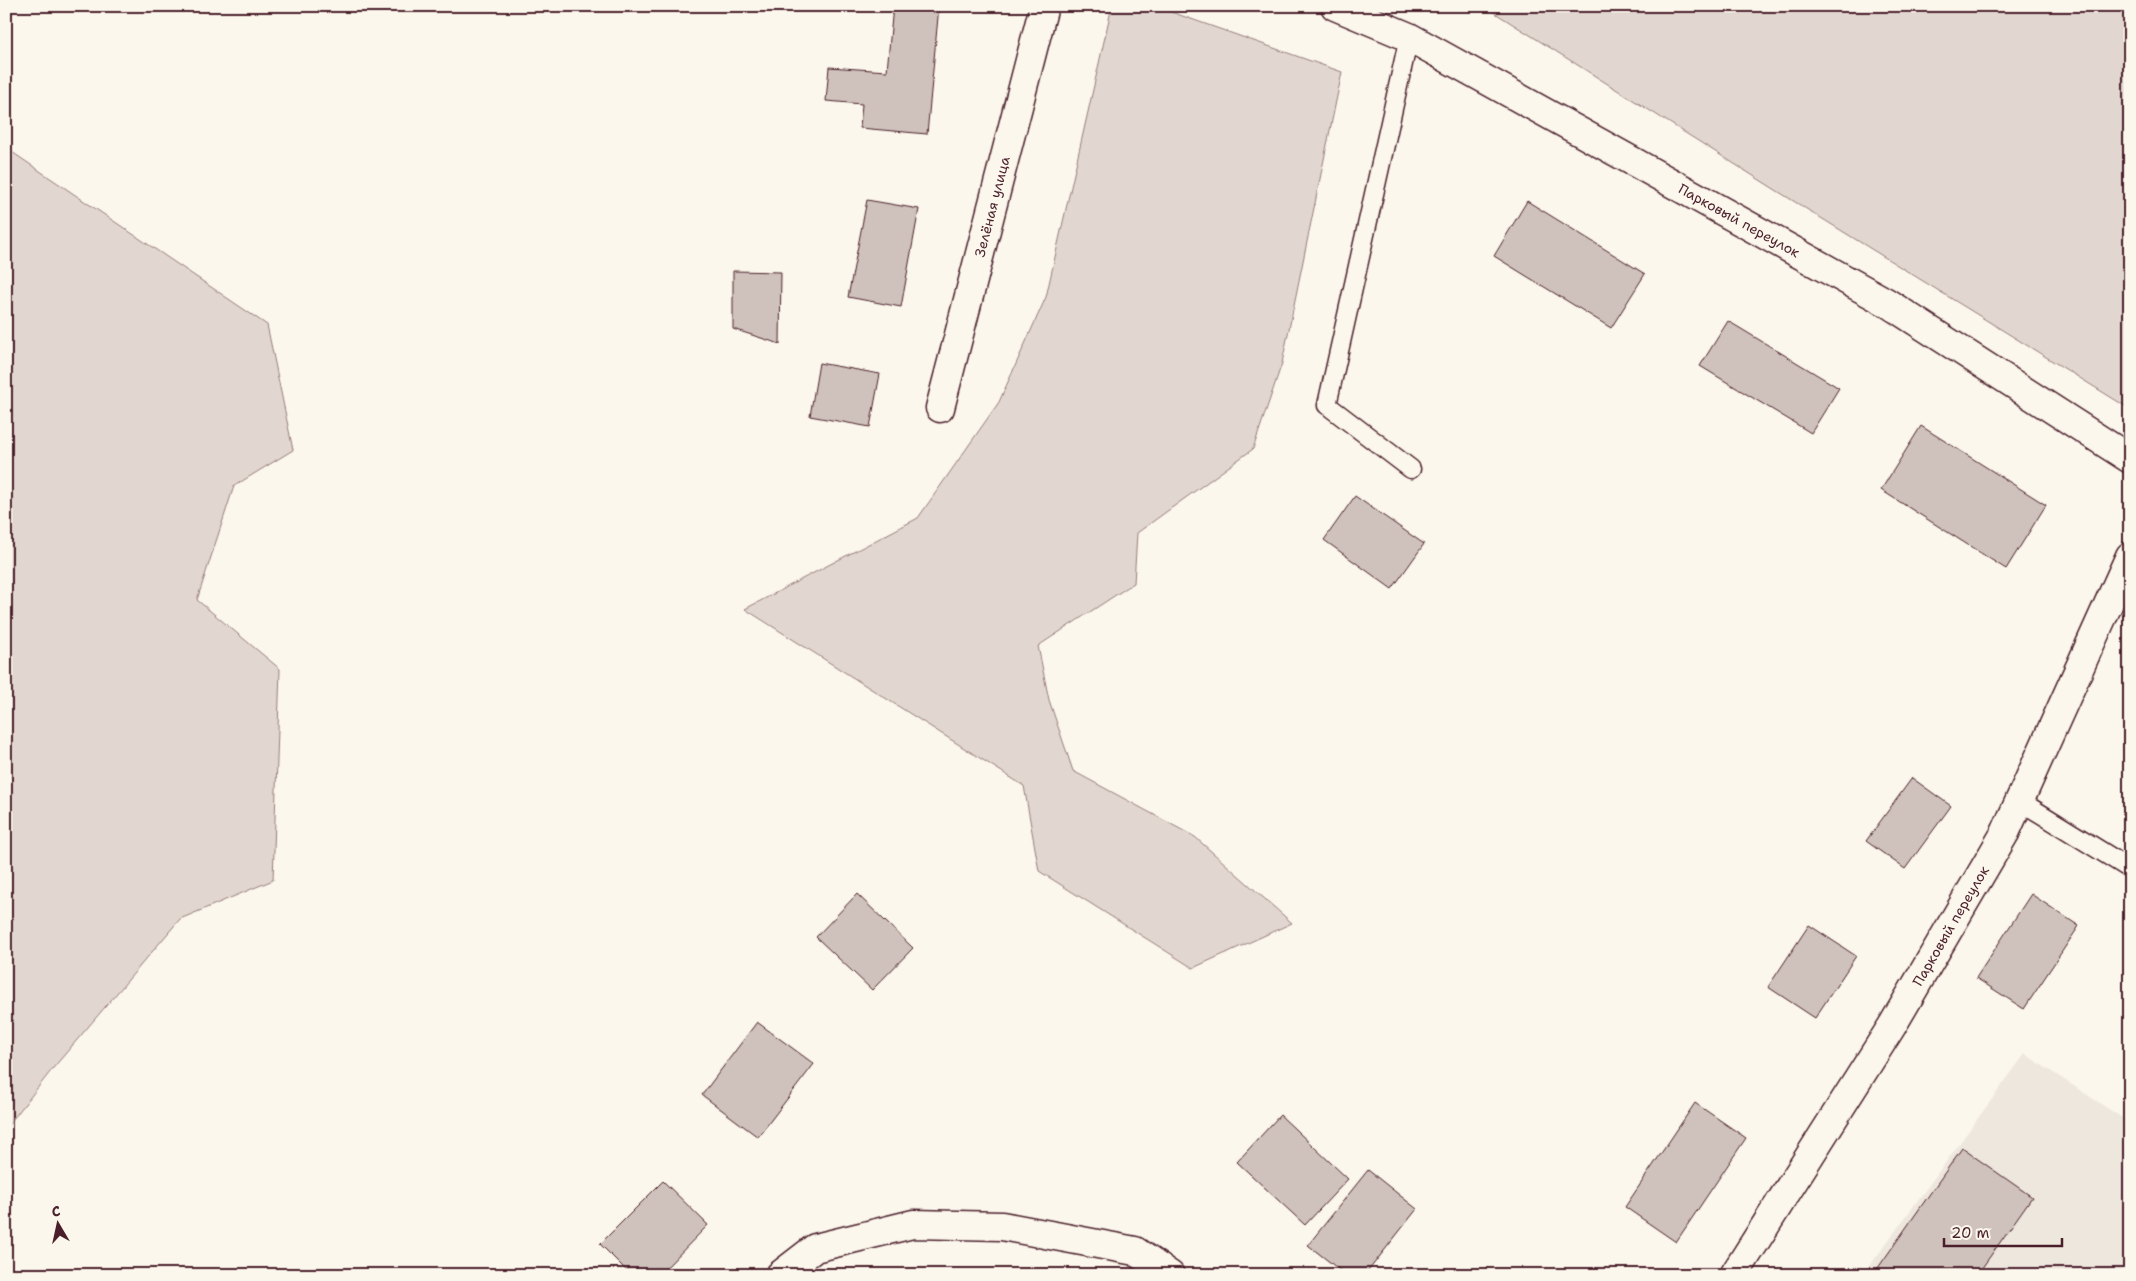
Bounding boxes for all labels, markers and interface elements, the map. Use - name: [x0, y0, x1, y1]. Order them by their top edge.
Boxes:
- street label: Зелёная улица: [970, 154, 1014, 259]
- street label: Парковый переулок: [1675, 179, 1804, 262]
- street label: Парковый переулок: [1908, 862, 1993, 989]
- north arrow: [32, 1198, 82, 1248]
- text: С: [50, 1202, 62, 1221]
- scale bar: [1944, 1216, 2061, 1248]
- text: 20 m: [1951, 1223, 1990, 1243]

